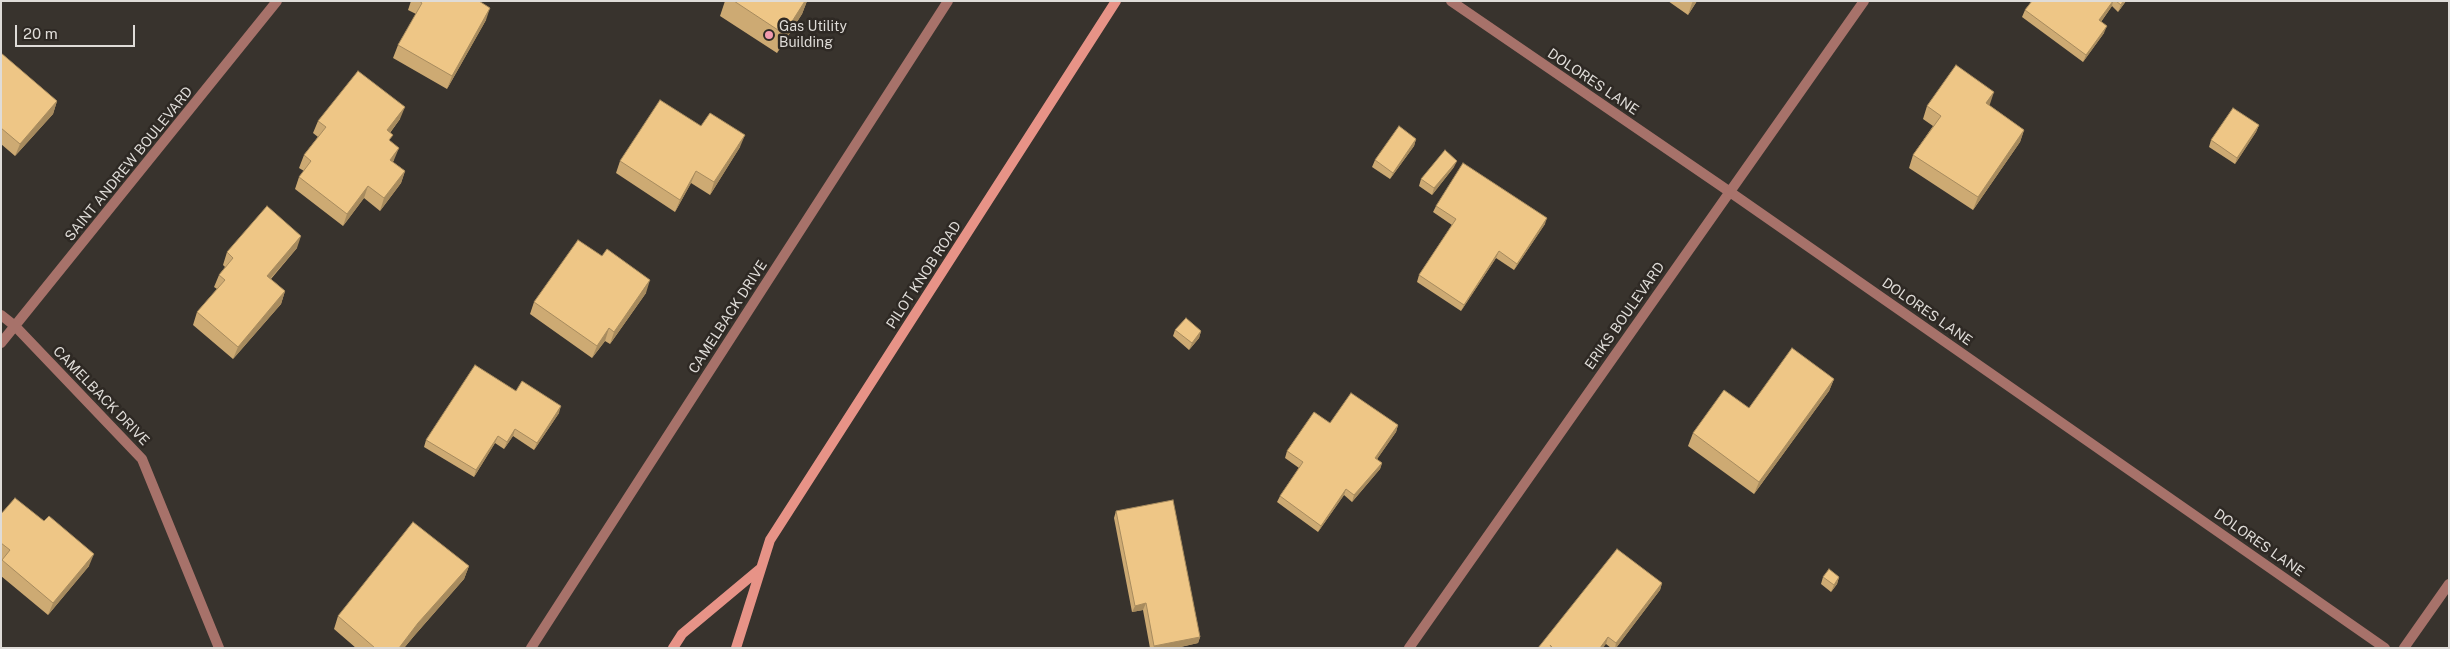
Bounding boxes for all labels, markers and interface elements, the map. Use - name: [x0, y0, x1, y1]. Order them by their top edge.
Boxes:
- scale bar: [18, 15, 138, 47]
- place label: Gas Utility Building: [779, 19, 847, 52]
- text: 20 m: [23, 25, 58, 42]
- marker: Gas Utility Building: [763, 29, 775, 41]
- street label: DOLORES LANE: [1544, 45, 1642, 119]
- street label: SAINT ANDREW BOULEVARD: [62, 84, 196, 244]
- street label: PILOT KNOB ROAD: [883, 218, 965, 332]
- street label: CAMELBACK DRIVE: [685, 257, 771, 377]
- street label: ERIKS BOULEVARD: [1582, 259, 1668, 373]
- street label: DOLORES LANE: [1879, 275, 1975, 349]
- street label: CAMELBACK DRIVE: [49, 343, 153, 449]
- street label: DOLORES LANE: [2211, 506, 2307, 580]

